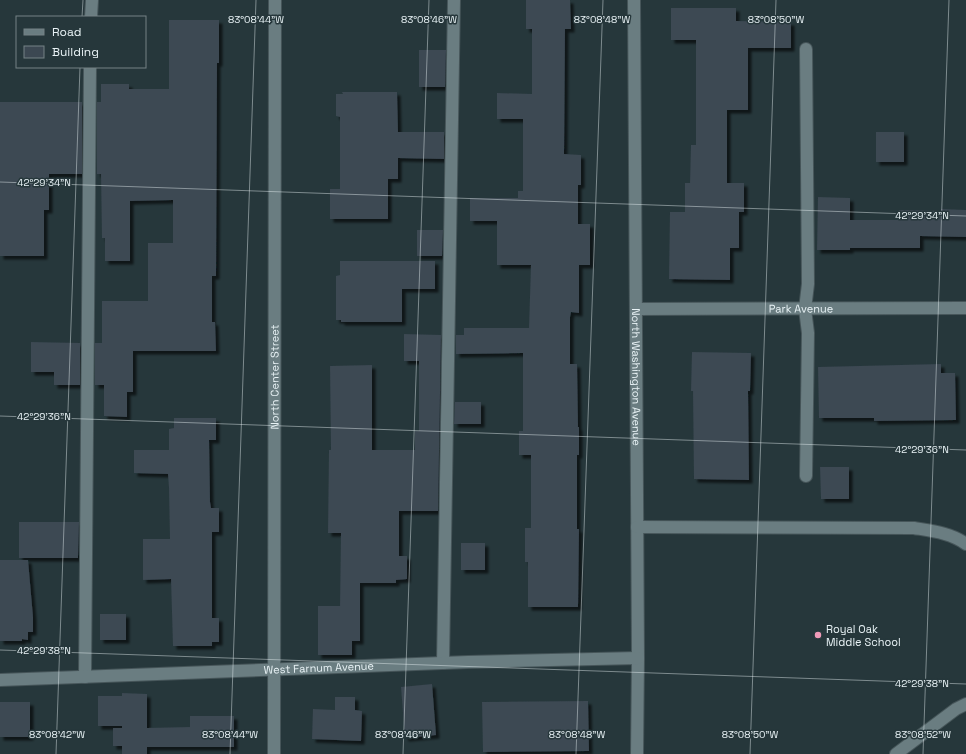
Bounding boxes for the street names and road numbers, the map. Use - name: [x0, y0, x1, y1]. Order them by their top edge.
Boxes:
- street label: Park Avenue: [769, 301, 833, 316]
- street label: North Washington Avenue: [629, 308, 644, 446]
- street label: North Center Street: [267, 324, 282, 430]
- street label: West Farnum Avenue: [263, 659, 374, 677]

